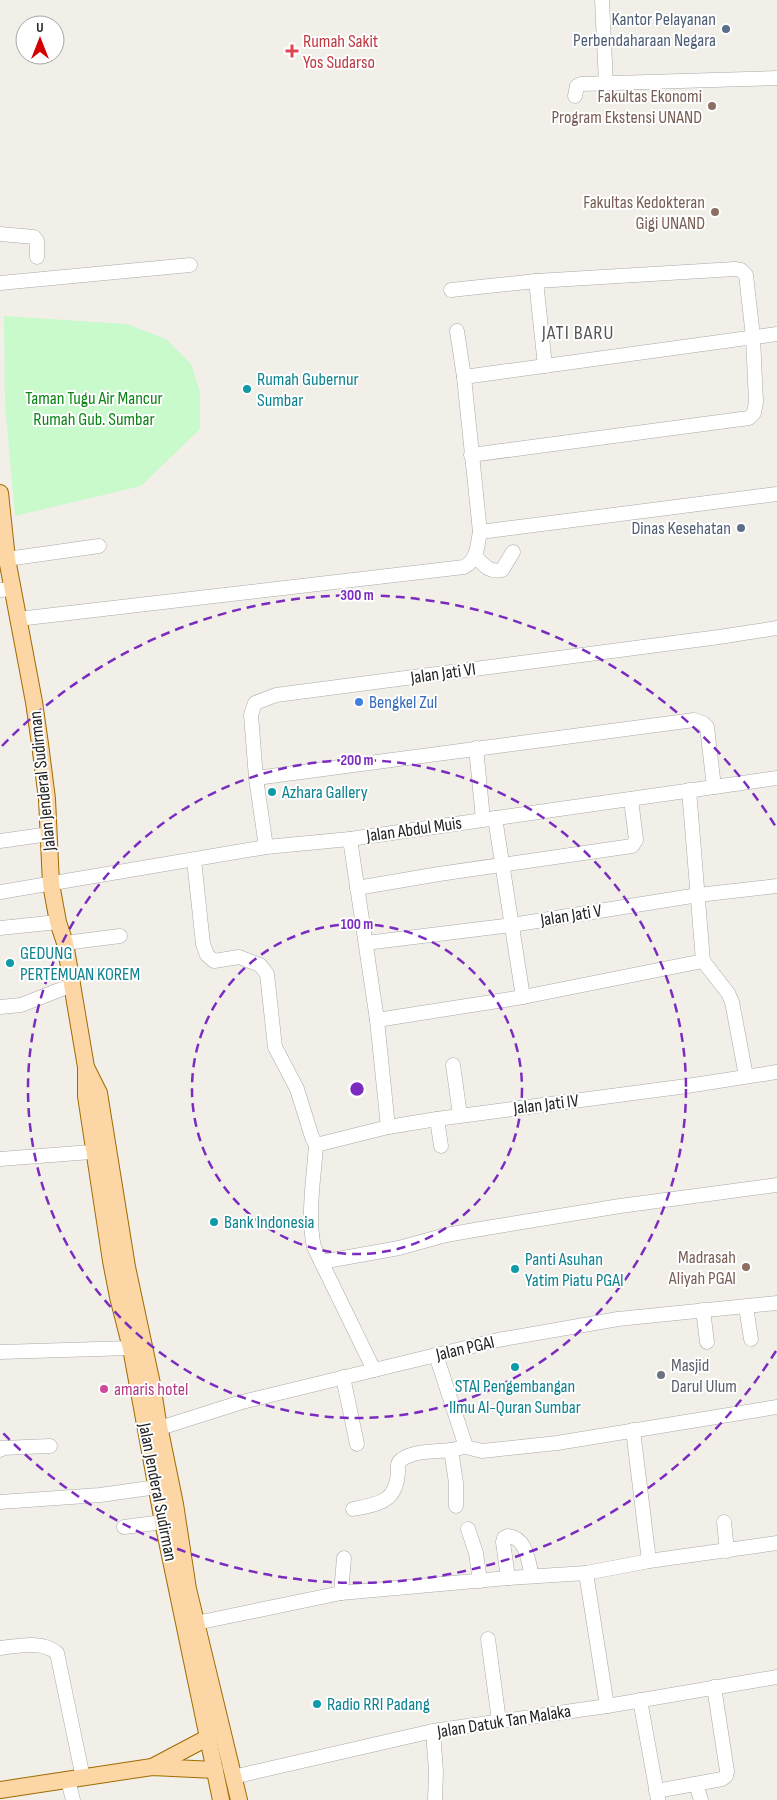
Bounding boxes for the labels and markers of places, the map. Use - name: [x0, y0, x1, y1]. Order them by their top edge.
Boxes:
- place label: Kantor Pelayanan Perbendaharaan Negara: [573, 9, 716, 51]
- marker: Kantor Pelayanan Perbendaharaan Negara: [720, 23, 732, 35]
- place label: Rumah Sakit Yos Sudarso: [303, 31, 379, 73]
- marker: Rumah Sakit Yos Sudarso: [285, 44, 299, 58]
- place label: Fakultas Ekonomi Program Ekstensi UNAND: [551, 86, 702, 128]
- marker: Fakultas Ekonomi Program Ekstensi UNAND: [706, 100, 718, 112]
- place label: Fakultas Kedokteran Gigi UNAND: [583, 192, 705, 234]
- marker: Fakultas Kedokteran Gigi UNAND: [709, 206, 721, 218]
- place label: Rumah Gubernur Sumbar: [257, 369, 359, 411]
- marker: Rumah Gubernur Sumbar: [241, 383, 253, 395]
- place label: Dinas Kesehatan: [631, 518, 731, 539]
- marker: Dinas Kesehatan: [735, 522, 747, 534]
- place label: Bengkel Zul: [369, 692, 437, 713]
- marker: Bengkel Zul: [353, 696, 365, 708]
- place label: Azhara Gallery: [281, 782, 368, 803]
- marker: Azhara Gallery: [266, 786, 278, 798]
- place label: GEDUNG PERTEMUAN KOREM: [20, 943, 140, 985]
- marker: GEDUNG PERTEMUAN KOREM: [4, 957, 16, 969]
- centre of rings: [348, 1080, 366, 1098]
- place label: Bank Indonesia: [224, 1212, 315, 1233]
- marker: Bank Indonesia: [208, 1216, 220, 1228]
- place label: Madrasah Aliyah PGAI: [668, 1247, 736, 1289]
- place label: Panti Asuhan Yatim Piatu PGAI: [525, 1249, 624, 1291]
- marker: Madrasah Aliyah PGAI: [740, 1261, 752, 1273]
- marker: Panti Asuhan Yatim Piatu PGAI: [509, 1263, 521, 1275]
- place label: Masjid Darul Ulum: [671, 1355, 737, 1397]
- marker: STAI Pengembangan Ilmu Al-Quran Sumbar: [509, 1361, 521, 1373]
- marker: Masjid Darul Ulum: [655, 1369, 667, 1381]
- place label: STAI Pengembangan Ilmu Al-Quran Sumbar: [449, 1376, 581, 1418]
- place label: amaris hotel: [114, 1379, 188, 1400]
- marker: amaris hotel: [98, 1383, 110, 1395]
- place label: Radio RRI Padang: [327, 1694, 430, 1715]
- marker: Radio RRI Padang: [311, 1698, 323, 1710]

